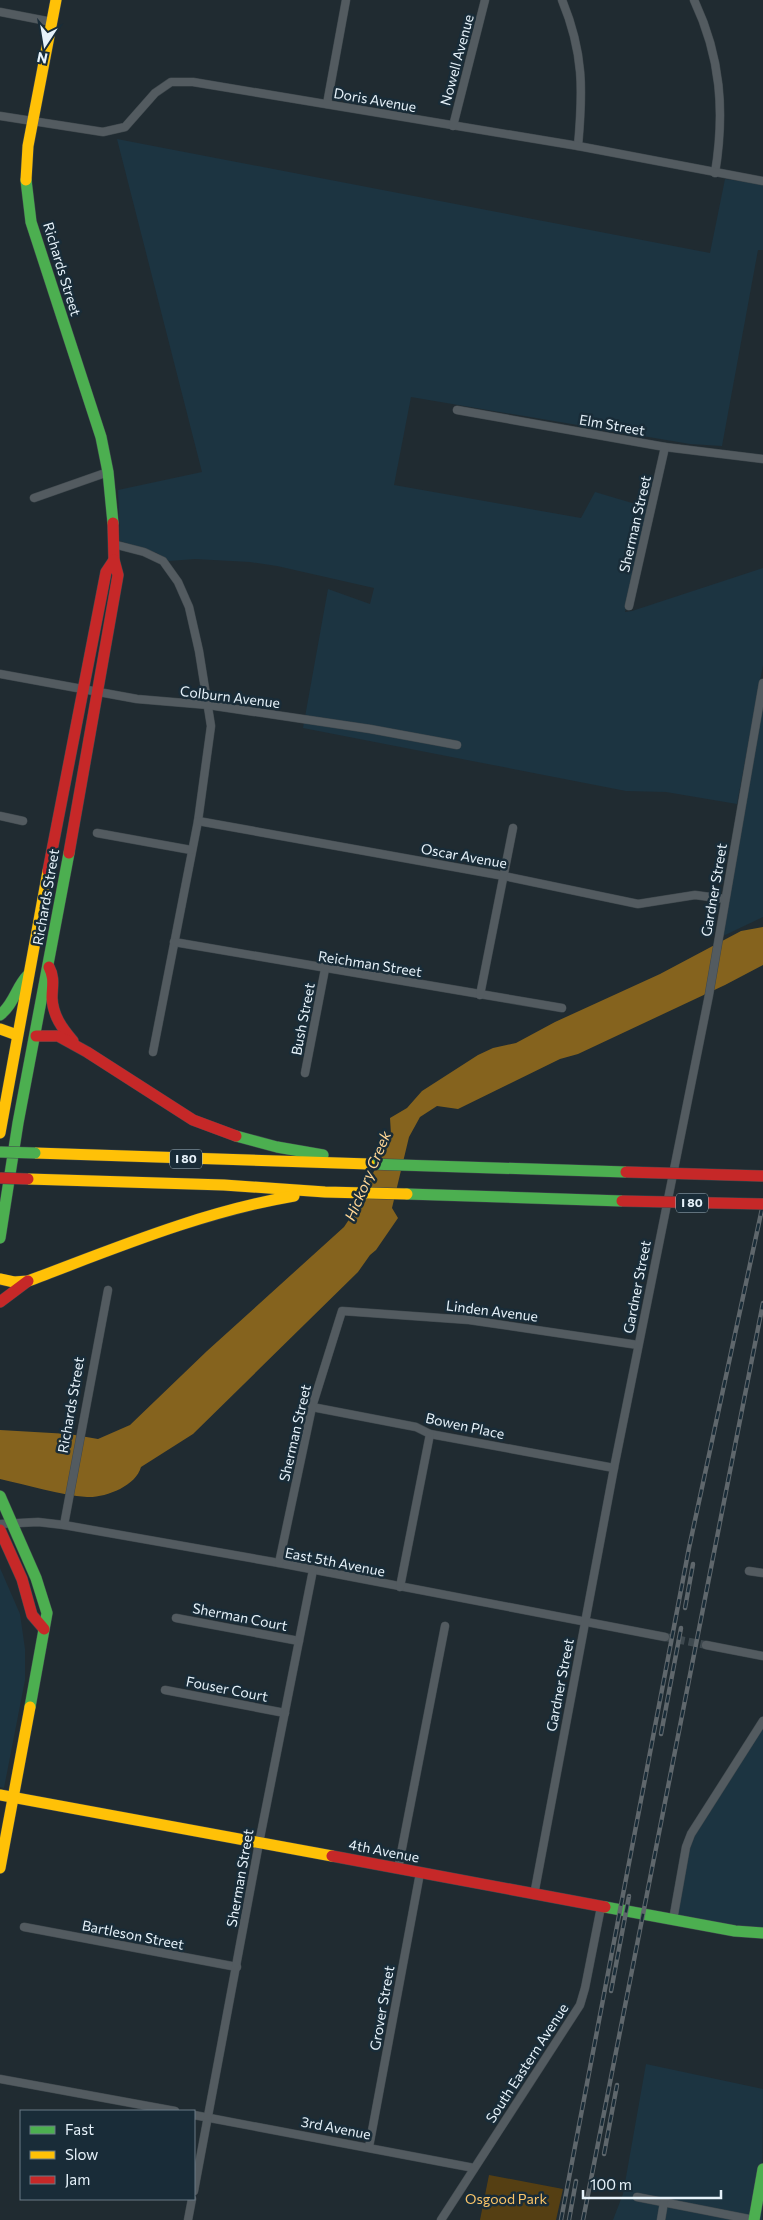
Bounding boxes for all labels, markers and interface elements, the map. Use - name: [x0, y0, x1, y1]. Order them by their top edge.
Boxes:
- street label: Nowell Avenue: [436, 13, 477, 107]
- north arrow: [20, 20, 70, 70]
- text: N: [35, 49, 49, 68]
- street label: Doris Avenue: [332, 84, 418, 115]
- street label: Richards Street: [40, 220, 85, 318]
- street label: Elm Street: [578, 410, 646, 439]
- street label: Sherman Street: [615, 473, 654, 574]
- street label: Colburn Avenue: [179, 682, 281, 711]
- street label: Oscar Avenue: [420, 840, 508, 871]
- street label: Gardner Street: [697, 842, 730, 938]
- street label: Richards Street: [29, 847, 62, 946]
- street label: Reichman Street: [317, 947, 423, 980]
- street label: Bush Street: [287, 981, 318, 1057]
- water label: Hickory Creek: [340, 1127, 394, 1223]
- road number: I 80: [170, 1150, 202, 1168]
- road number: I 80: [676, 1194, 708, 1212]
- street label: Gardner Street: [619, 1239, 654, 1335]
- street label: Linden Avenue: [445, 1296, 539, 1325]
- street label: Richards Street: [54, 1355, 87, 1454]
- street label: Sherman Street: [275, 1382, 314, 1483]
- street label: Bowen Place: [424, 1409, 506, 1442]
- street label: East 5th Avenue: [284, 1543, 387, 1580]
- street label: Sherman Court: [191, 1599, 289, 1634]
- street label: Gardner Street: [542, 1637, 577, 1733]
- street label: Fouser Court: [185, 1672, 270, 1705]
- street label: Sherman Street: [223, 1827, 257, 1928]
- street label: 4th Avenue: [347, 1835, 421, 1866]
- street label: Bartleson Street: [81, 1916, 186, 1953]
- street label: Grover Street: [366, 1964, 397, 2052]
- street label: South Eastern Avenue: [482, 2000, 572, 2126]
- legend: [20, 2110, 195, 2200]
- street label: 3rd Avenue: [300, 2112, 372, 2143]
- text: Fast: [65, 2120, 94, 2138]
- text: Slow: [65, 2145, 98, 2163]
- scale bar: [583, 2168, 720, 2200]
- text: Jam: [65, 2170, 90, 2188]
- text: 100 m: [590, 2175, 632, 2193]
- park label: Osgood Park: [465, 2190, 547, 2207]

